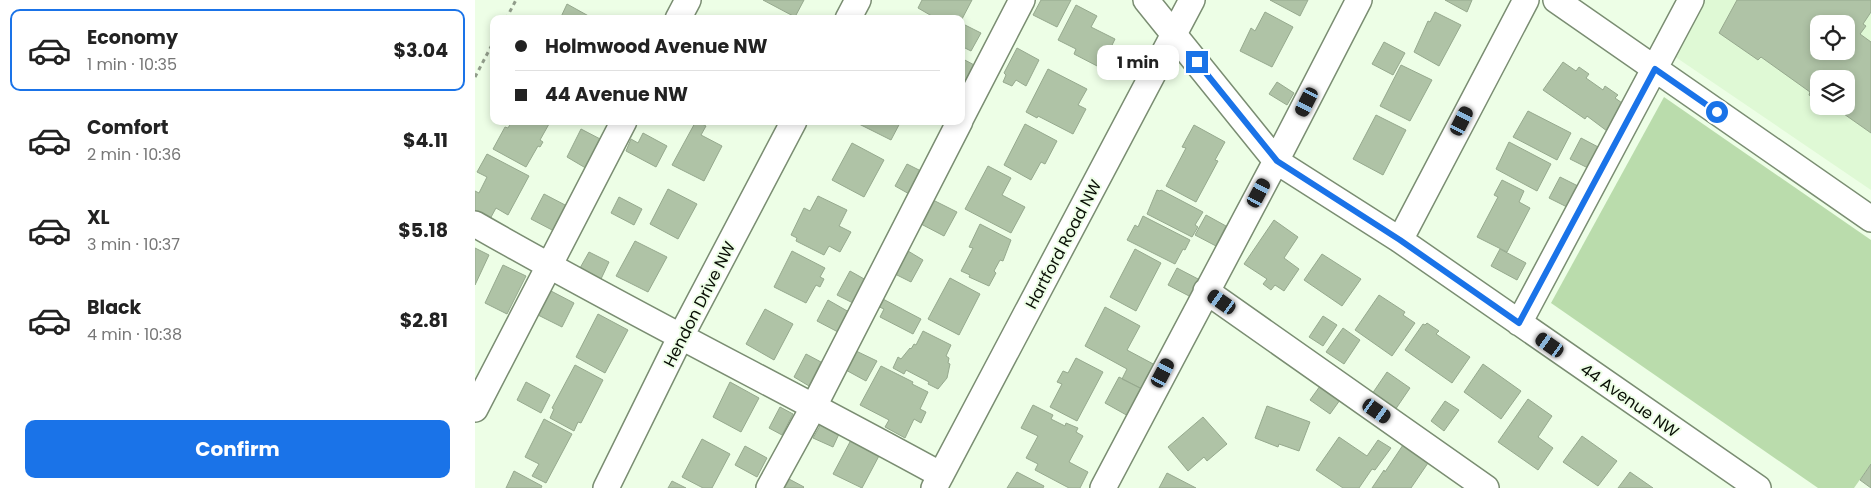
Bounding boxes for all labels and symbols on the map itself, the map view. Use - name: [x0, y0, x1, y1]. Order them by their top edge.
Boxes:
- callout: 1 min: [1097, 44, 1179, 80]
- route end: [1186, 51, 1208, 73]
- car: [1293, 85, 1320, 119]
- route start: [1706, 101, 1728, 123]
- car: [1448, 104, 1475, 138]
- street label: Hartford Road NW: [1020, 175, 1107, 313]
- car: [1245, 176, 1272, 210]
- street label: Hendon Drive NW: [658, 237, 741, 371]
- car: [1205, 287, 1238, 317]
- car: [1533, 330, 1566, 360]
- car: [1149, 356, 1176, 390]
- street label: 44 Avenue NW: [1576, 358, 1684, 443]
- car: [1360, 396, 1393, 426]

